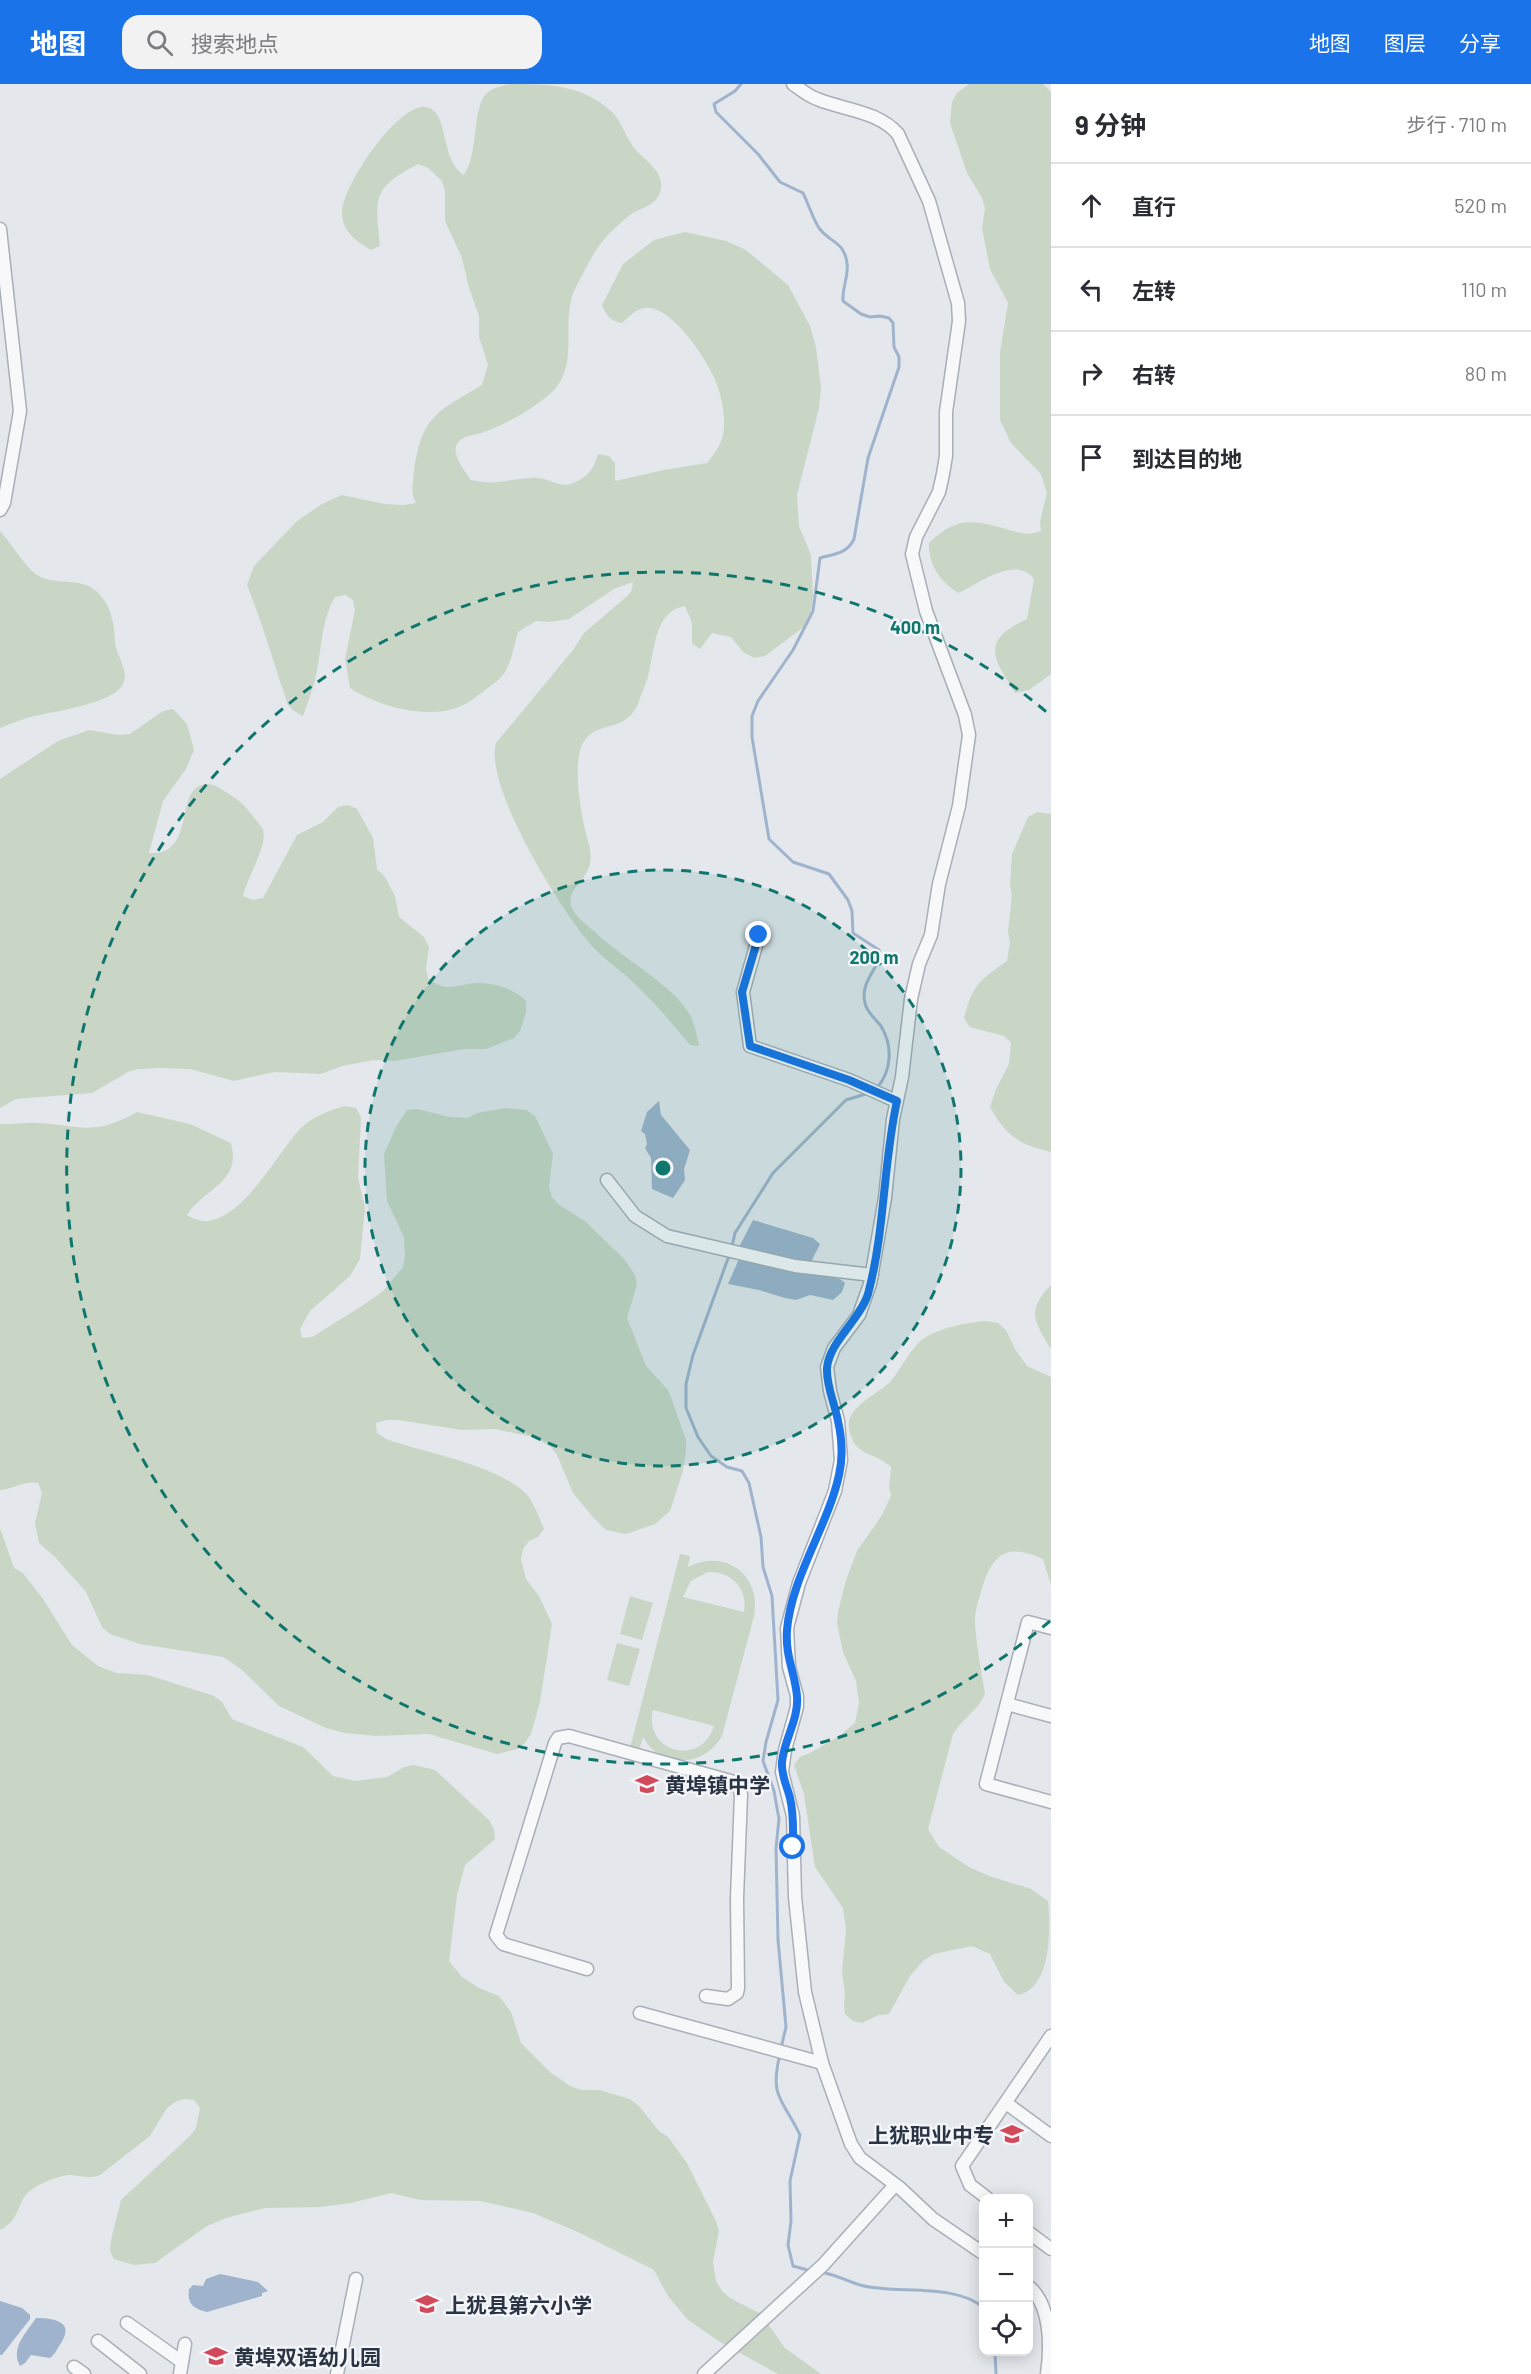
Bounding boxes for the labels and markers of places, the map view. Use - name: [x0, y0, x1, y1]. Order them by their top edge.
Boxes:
- centre of rings: [653, 1158, 673, 1178]
- school or university icon: 黄埠镇中学: [634, 1771, 660, 1797]
- place label: 黄埠镇中学: [665, 1772, 770, 1797]
- school or university icon: 上犹职业中专: [999, 2121, 1025, 2147]
- place label: 上犹职业中专: [868, 2122, 994, 2147]
- school or university icon: 上犹县第六小学: [414, 2291, 440, 2317]
- place label: 上犹县第六小学: [445, 2292, 592, 2317]
- school or university icon: 黄埠双语幼儿园: [203, 2343, 229, 2369]
- place label: 黄埠双语幼儿园: [234, 2344, 381, 2369]

